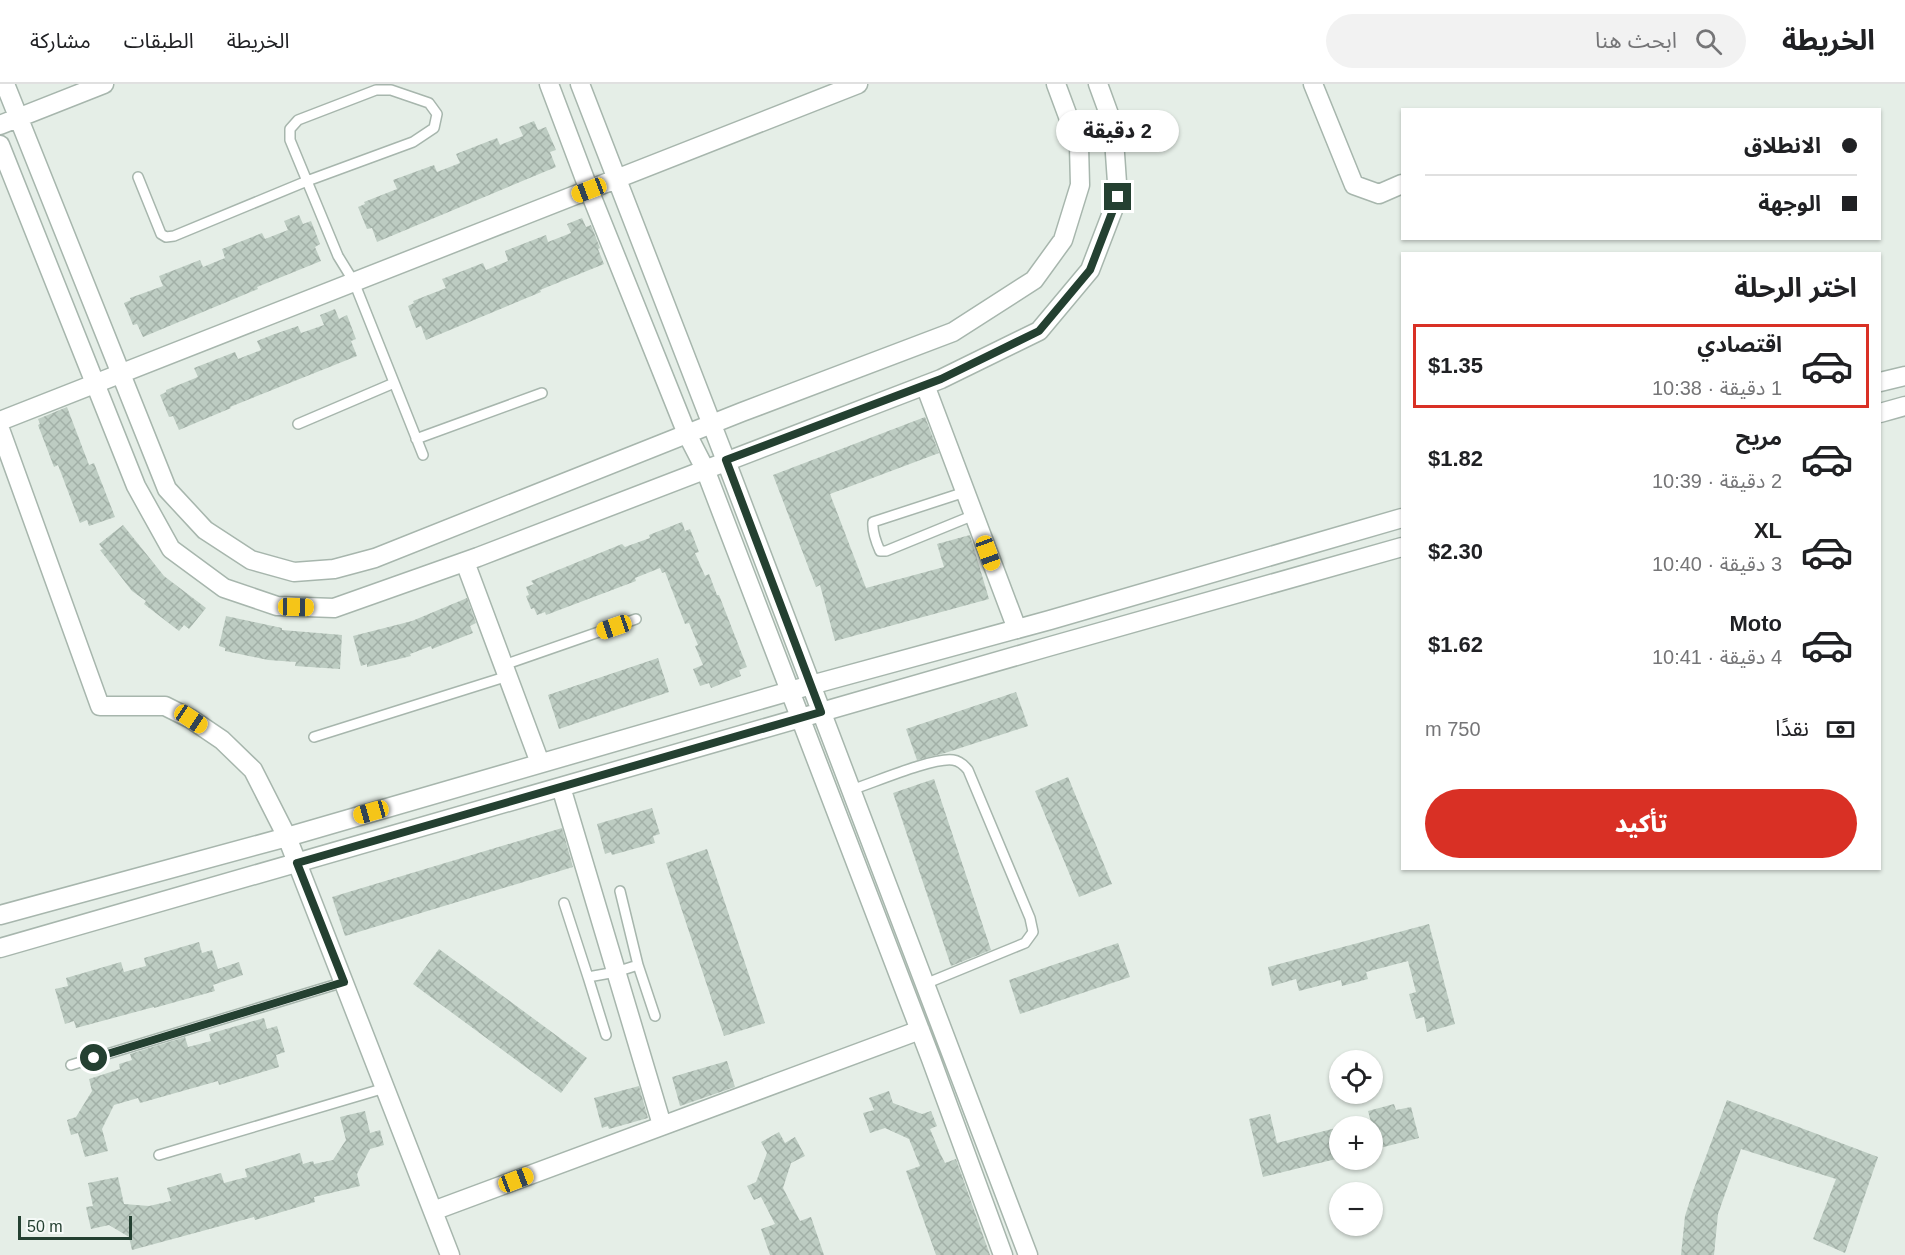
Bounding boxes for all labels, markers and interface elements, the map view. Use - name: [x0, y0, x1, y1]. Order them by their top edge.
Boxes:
- search box: [1326, 14, 1746, 68]
- icon: search: [1692, 25, 1725, 58]
- text: الخريطة: [1782, 25, 1875, 56]
- text: ابحث هنا: [1595, 28, 1677, 53]
- text: مشاركة: [30, 29, 91, 52]
- text: الطبقات: [124, 29, 194, 52]
- text: الخريطة: [227, 29, 290, 52]
- callout: 2 دقيقة: [1056, 110, 1180, 152]
- text: 2 دقيقة: [1083, 120, 1152, 142]
- text: الانطلاق: [1744, 133, 1821, 158]
- car: [569, 175, 609, 205]
- route end: [1104, 183, 1131, 210]
- text: الوجهة: [1758, 191, 1821, 216]
- text: اختر الرحلة: [1734, 273, 1857, 303]
- text: اقتصادي: [1697, 332, 1782, 357]
- icon: car: [1800, 339, 1854, 393]
- text: $1.35: [1428, 353, 1483, 378]
- text: 1 دقيقة · 10:38: [1652, 377, 1782, 399]
- text: مريح: [1736, 425, 1782, 450]
- icon: car: [1800, 432, 1854, 486]
- text: $1.82: [1428, 446, 1483, 471]
- text: 2 دقيقة · 10:39: [1652, 470, 1782, 492]
- text: XL: [1754, 518, 1782, 543]
- icon: car: [1800, 525, 1854, 579]
- car: [973, 533, 1003, 573]
- text: $2.30: [1428, 539, 1483, 564]
- text: 3 دقيقة · 10:40: [1652, 553, 1782, 575]
- car: [278, 598, 314, 616]
- text: Moto: [1729, 611, 1782, 636]
- car: [594, 613, 634, 641]
- icon: car: [1800, 618, 1854, 672]
- text: $1.62: [1428, 632, 1483, 657]
- text: 4 دقيقة · 10:41: [1652, 646, 1782, 668]
- car: [171, 701, 211, 737]
- icon: cash: [1824, 713, 1857, 746]
- text: نقدًا: [1775, 716, 1809, 741]
- text: 750 m: [1425, 718, 1481, 740]
- button: تأكيد: [1425, 789, 1857, 858]
- car: [351, 798, 391, 826]
- route start: [80, 1044, 107, 1071]
- map controls: [1329, 1050, 1383, 1236]
- button: locate: [1329, 1050, 1383, 1104]
- button: +: [1329, 1116, 1383, 1170]
- car: [496, 1165, 536, 1195]
- button: −: [1329, 1182, 1383, 1236]
- scale bar: [18, 1213, 132, 1240]
- text: 50 m: [27, 1218, 63, 1235]

